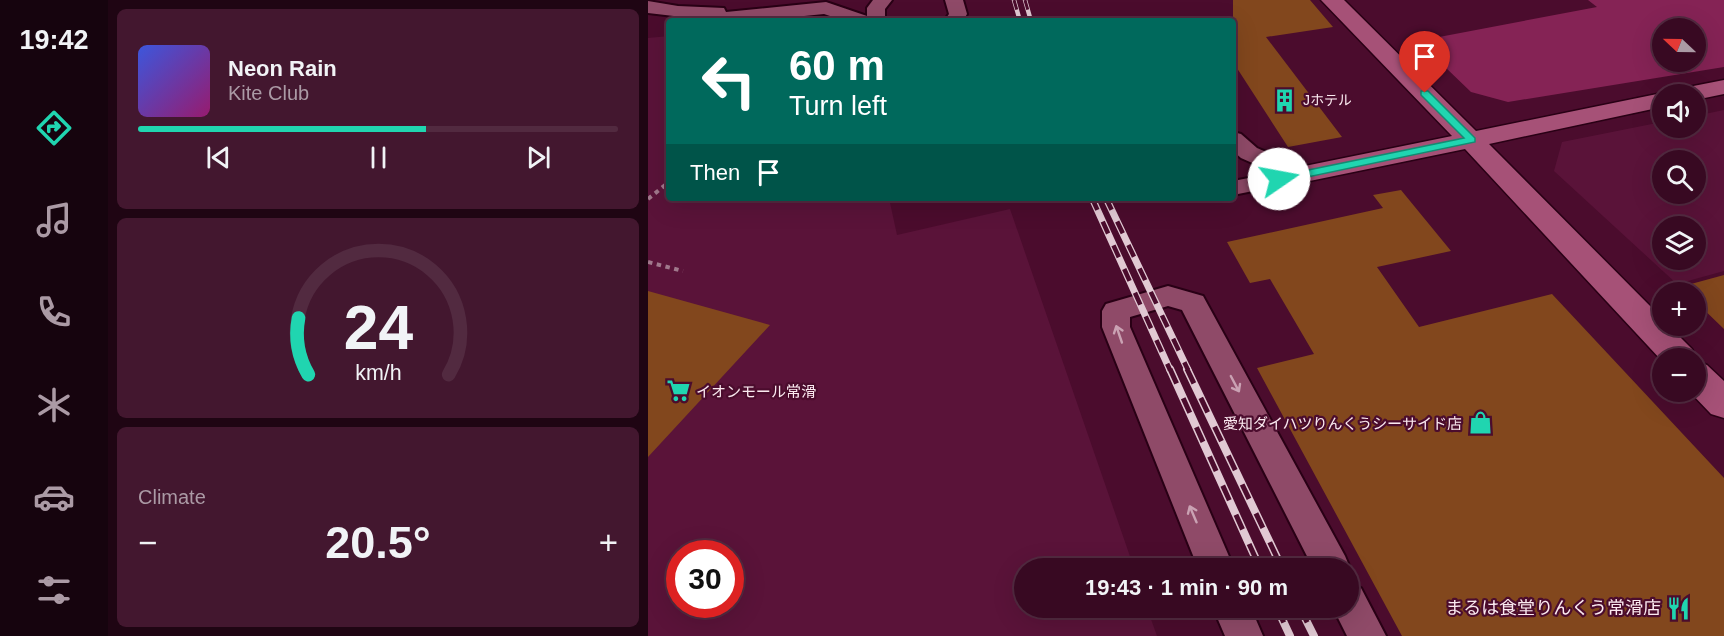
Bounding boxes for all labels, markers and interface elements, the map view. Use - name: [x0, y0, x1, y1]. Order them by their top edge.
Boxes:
- north arrow: [1652, 18, 1706, 72]
- map controls: [1652, 18, 1706, 402]
- text: 19:42: [19, 25, 89, 55]
- pin: [1399, 31, 1450, 93]
- icon: arrive: [1408, 40, 1441, 73]
- icon: left: [690, 42, 768, 120]
- text: 60 m: [789, 42, 885, 89]
- text: Neon Rain: [228, 56, 337, 81]
- text: Kite Club: [228, 82, 309, 104]
- button: sound: [1652, 84, 1706, 138]
- building icon: Jホテル: [1272, 87, 1298, 113]
- text: Turn left: [789, 91, 887, 121]
- place label: Jホテル: [1303, 92, 1352, 108]
- icon: directions: [33, 107, 75, 149]
- icon: previous: [202, 141, 235, 174]
- icon: pause: [362, 141, 395, 174]
- icon: next: [522, 141, 555, 174]
- position arrow: [1247, 147, 1311, 211]
- button: search: [1652, 150, 1706, 204]
- icon: arrive: [752, 156, 785, 189]
- text: Then: [690, 160, 740, 185]
- icon: music: [33, 199, 75, 241]
- button: layers: [1652, 216, 1706, 270]
- button: +: [1652, 282, 1706, 336]
- icon: phone: [33, 291, 75, 333]
- text: 24: [343, 293, 413, 362]
- one-way arrow: [1113, 325, 1124, 344]
- button: −: [1652, 348, 1706, 402]
- text: km/h: [355, 361, 401, 385]
- one-way arrow: [1230, 374, 1241, 392]
- supermarket icon: イオンモール常滑: [665, 378, 691, 404]
- place label: イオンモール常滑: [696, 383, 816, 400]
- icon: climate: [33, 384, 75, 426]
- shop icon: 愛知ダイハツりんくうシーサイド店: [1467, 410, 1493, 436]
- place label: 愛知ダイハツりんくうシーサイド店: [1223, 415, 1462, 432]
- icon: car: [33, 476, 75, 518]
- text: Climate: [138, 486, 206, 508]
- one-way arrow: [1187, 506, 1198, 524]
- text: 20.5°: [325, 517, 431, 568]
- text: −: [138, 524, 157, 561]
- text: +: [599, 524, 618, 561]
- speed limit sign: 30: [666, 540, 744, 618]
- icon: filters: [33, 569, 75, 611]
- text: 19:43 · 1 min · 90 m: [1085, 575, 1288, 600]
- restaurant icon: まるは食堂りんくう常滑店: [1666, 595, 1692, 621]
- place label: まるは食堂りんくう常滑店: [1445, 598, 1661, 618]

